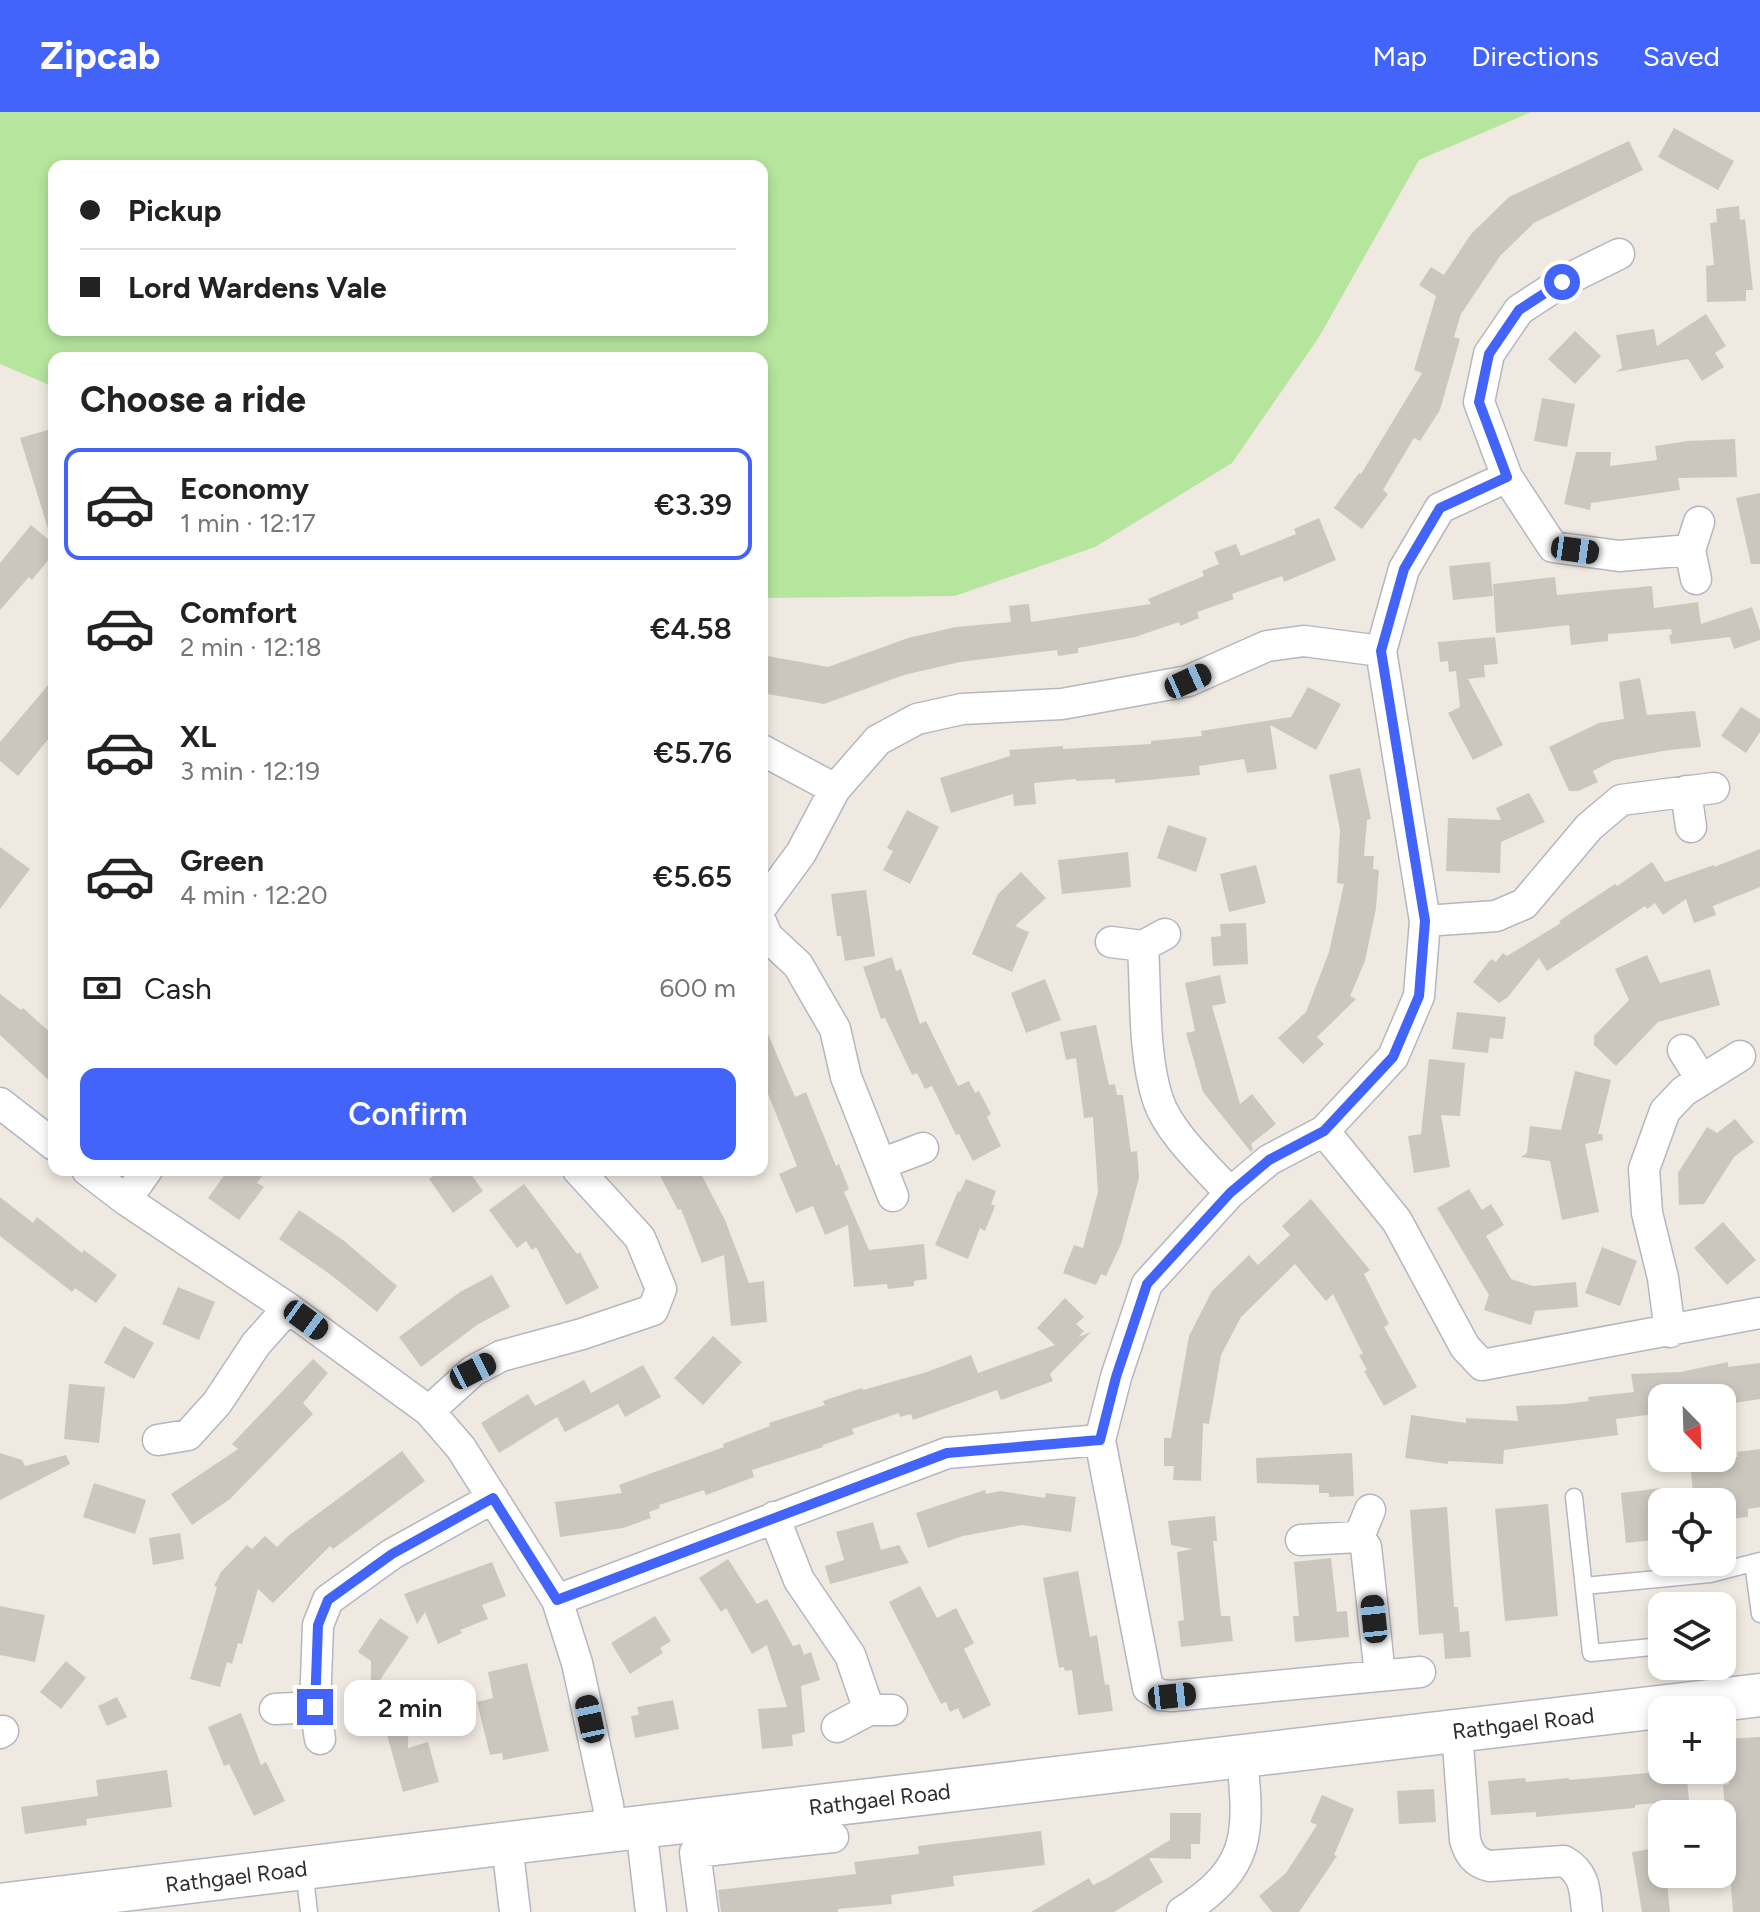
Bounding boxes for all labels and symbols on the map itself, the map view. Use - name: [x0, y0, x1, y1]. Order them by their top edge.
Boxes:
- route start: [1544, 264, 1580, 300]
- car: [1550, 535, 1600, 565]
- car: [1161, 660, 1215, 702]
- car: [280, 1296, 332, 1344]
- car: [446, 1349, 500, 1393]
- north arrow: [1648, 1384, 1736, 1472]
- car: [1360, 1594, 1388, 1644]
- callout: 2 min: [343, 1679, 475, 1735]
- car: [1147, 1682, 1197, 1710]
- route end: [297, 1689, 333, 1725]
- car: [573, 1693, 607, 1745]
- street label: Rathgael Road: [1451, 1701, 1596, 1745]
- street label: Rathgael Road: [807, 1777, 952, 1821]
- street label: Rathgael Road: [164, 1854, 309, 1898]

